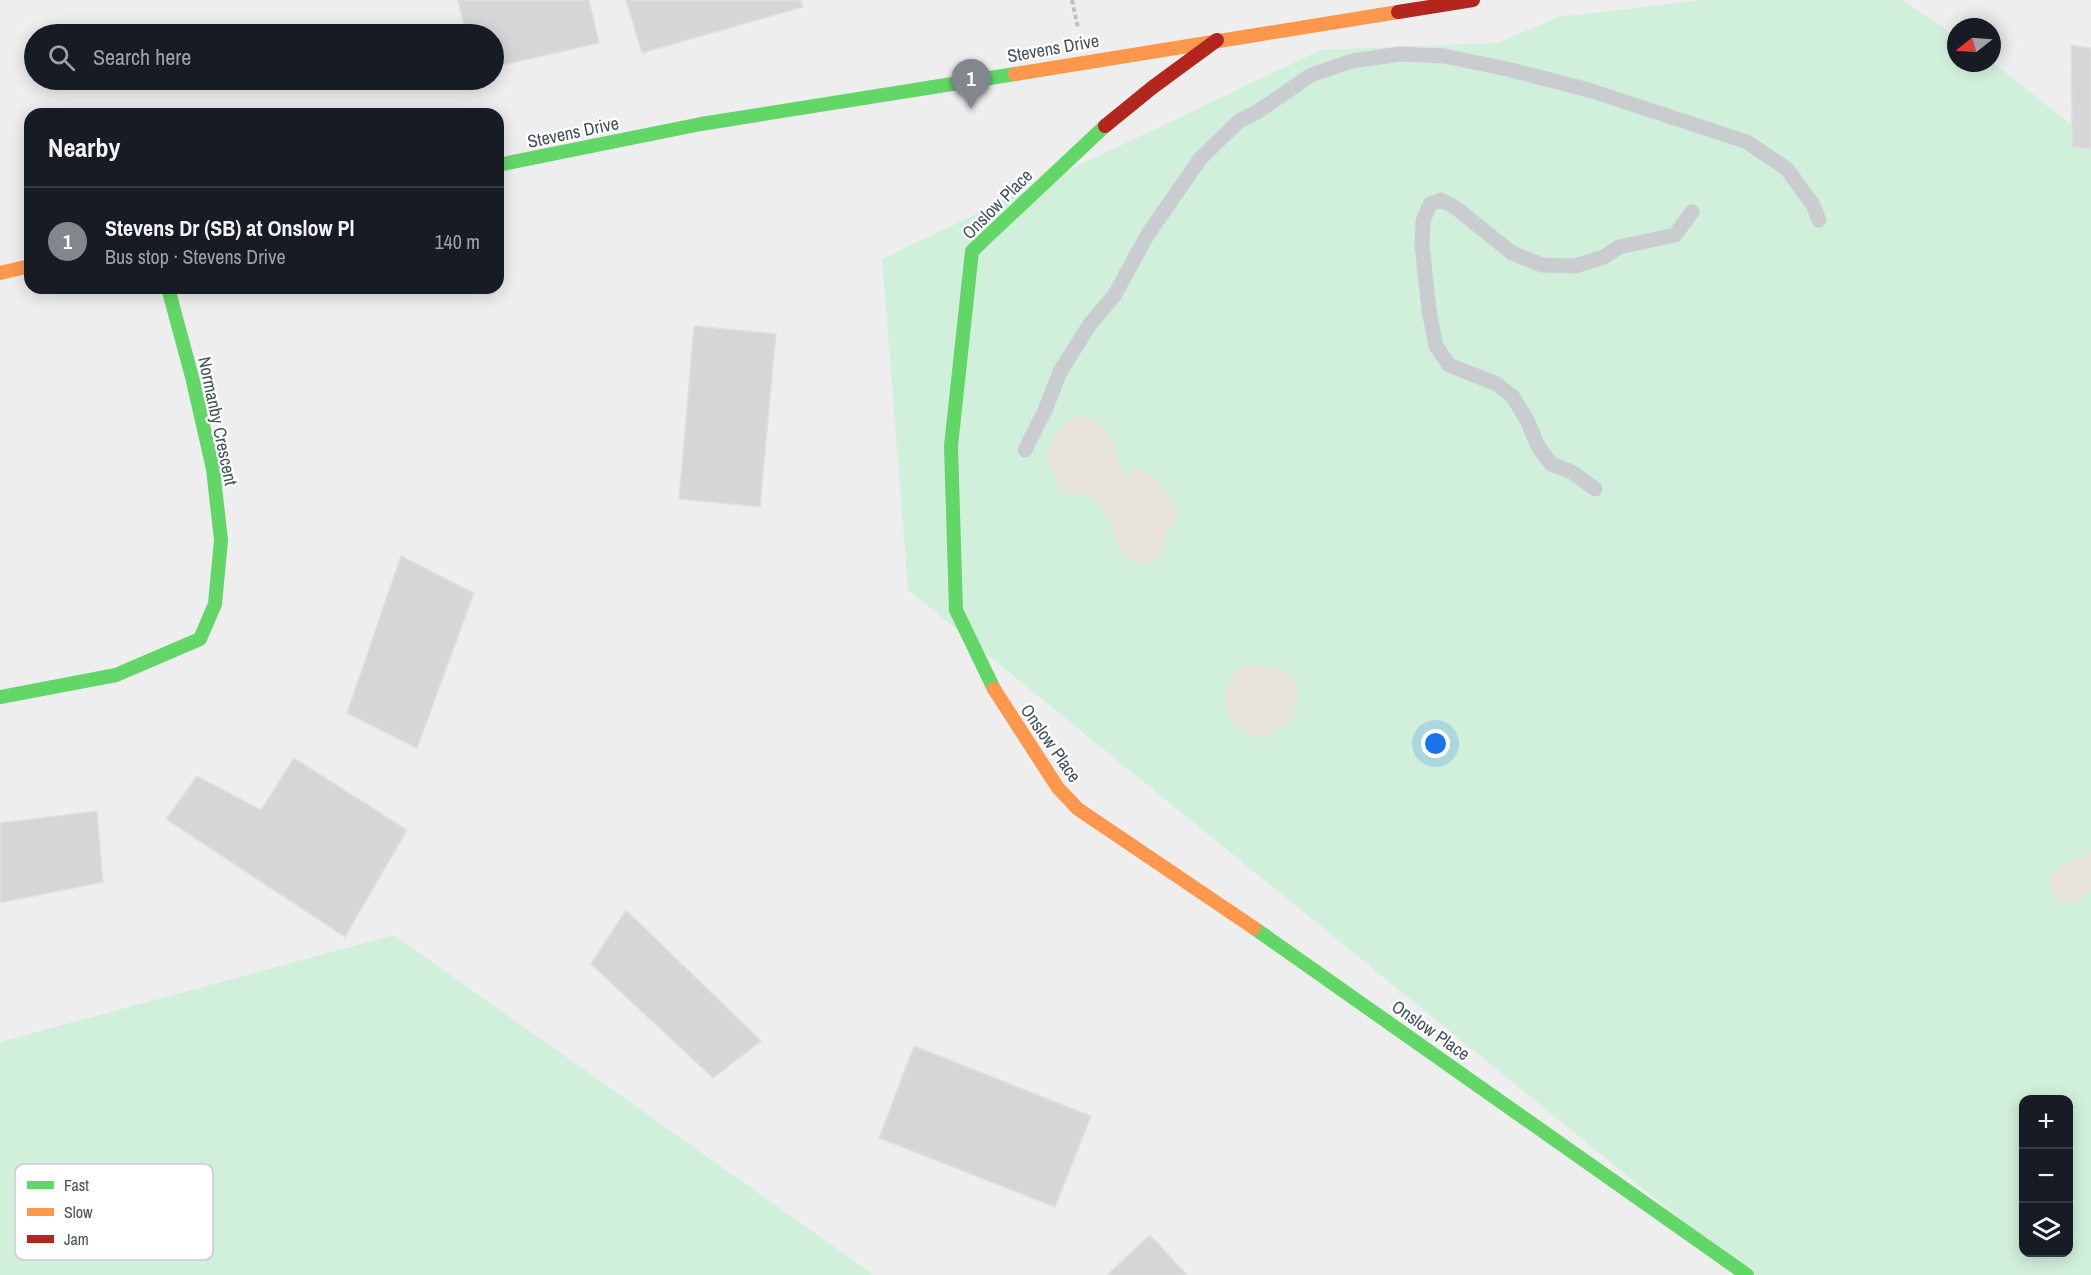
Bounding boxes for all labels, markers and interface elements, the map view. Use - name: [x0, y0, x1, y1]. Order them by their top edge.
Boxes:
- north arrow: [1947, 18, 2001, 72]
- search box: [24, 24, 504, 90]
- street label: Stevens Drive: [1005, 28, 1101, 68]
- icon: search: [45, 41, 78, 74]
- text: Search here: [93, 42, 191, 72]
- pin: 1: [952, 60, 990, 109]
- street label: Stevens Drive: [525, 110, 621, 154]
- text: Nearby: [48, 130, 120, 165]
- street label: Onslow Place: [956, 163, 1038, 245]
- text: Stevens Dr (SB) at Onslow Pl: [105, 213, 355, 243]
- text: 1: [63, 228, 72, 255]
- text: 140 m: [434, 228, 480, 255]
- text: Bus stop · Stevens Drive: [105, 243, 286, 270]
- street label: Normanby Crescent: [192, 354, 244, 488]
- street label: Onslow Place: [1015, 699, 1087, 787]
- your location: [1421, 729, 1450, 758]
- street label: Onslow Place: [1387, 994, 1475, 1066]
- map controls: [2019, 1095, 2073, 1257]
- button: +: [2019, 1095, 2073, 1149]
- button: −: [2019, 1149, 2073, 1203]
- legend: [15, 1164, 213, 1260]
- text: Fast: [64, 1174, 89, 1196]
- text: Slow: [64, 1201, 93, 1223]
- button: layers: [2019, 1203, 2073, 1257]
- text: Jam: [64, 1228, 89, 1250]

